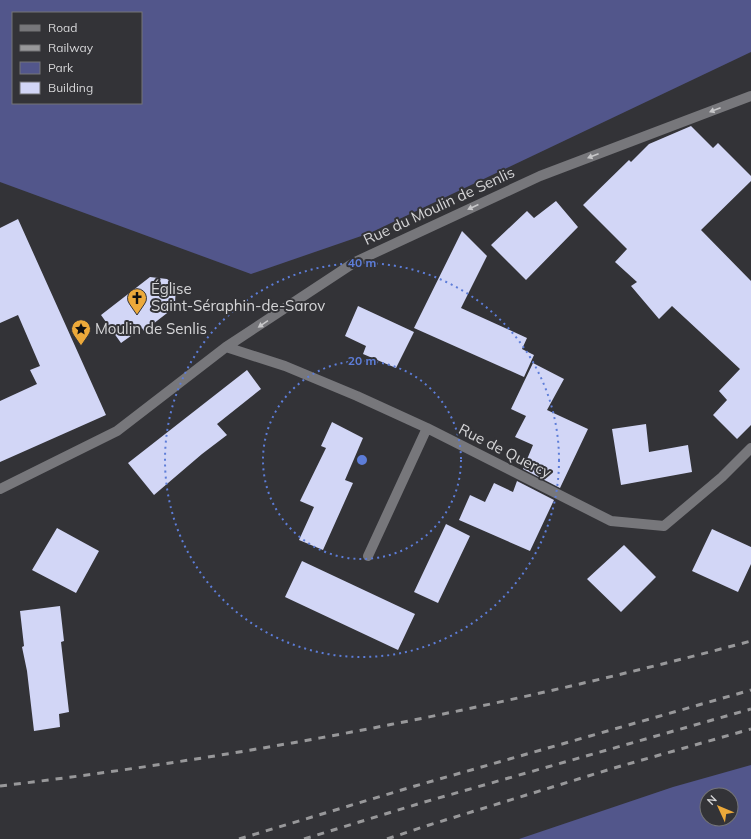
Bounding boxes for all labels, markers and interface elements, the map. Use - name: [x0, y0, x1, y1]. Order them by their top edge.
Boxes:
- legend: [12, 12, 142, 104]
- text: Road: [48, 20, 77, 35]
- text: Railway: [48, 40, 94, 55]
- text: Park: [48, 60, 74, 75]
- text: Building: [48, 80, 93, 95]
- one-way arrow: [708, 107, 720, 113]
- one-way arrow: [586, 153, 598, 159]
- street label: Rue du Moulin de Senlis: [360, 162, 517, 249]
- one-way arrow: [468, 204, 479, 210]
- text: 40 m: [348, 255, 376, 270]
- place label: Église Saint-Séraphin-de-Sarov: [151, 279, 325, 315]
- church icon: Église Saint-Séraphin-de-Sarov: [126, 287, 148, 315]
- place icon: Moulin de Senlis: [70, 318, 92, 346]
- place label: Moulin de Senlis: [95, 319, 207, 338]
- one-way arrow: [257, 320, 268, 328]
- text: 20 m: [348, 353, 376, 368]
- street label: Rue de Quercy: [456, 419, 555, 482]
- centre of rings: [355, 453, 369, 467]
- north arrow: [699, 787, 739, 827]
- text: N: [704, 792, 720, 808]

